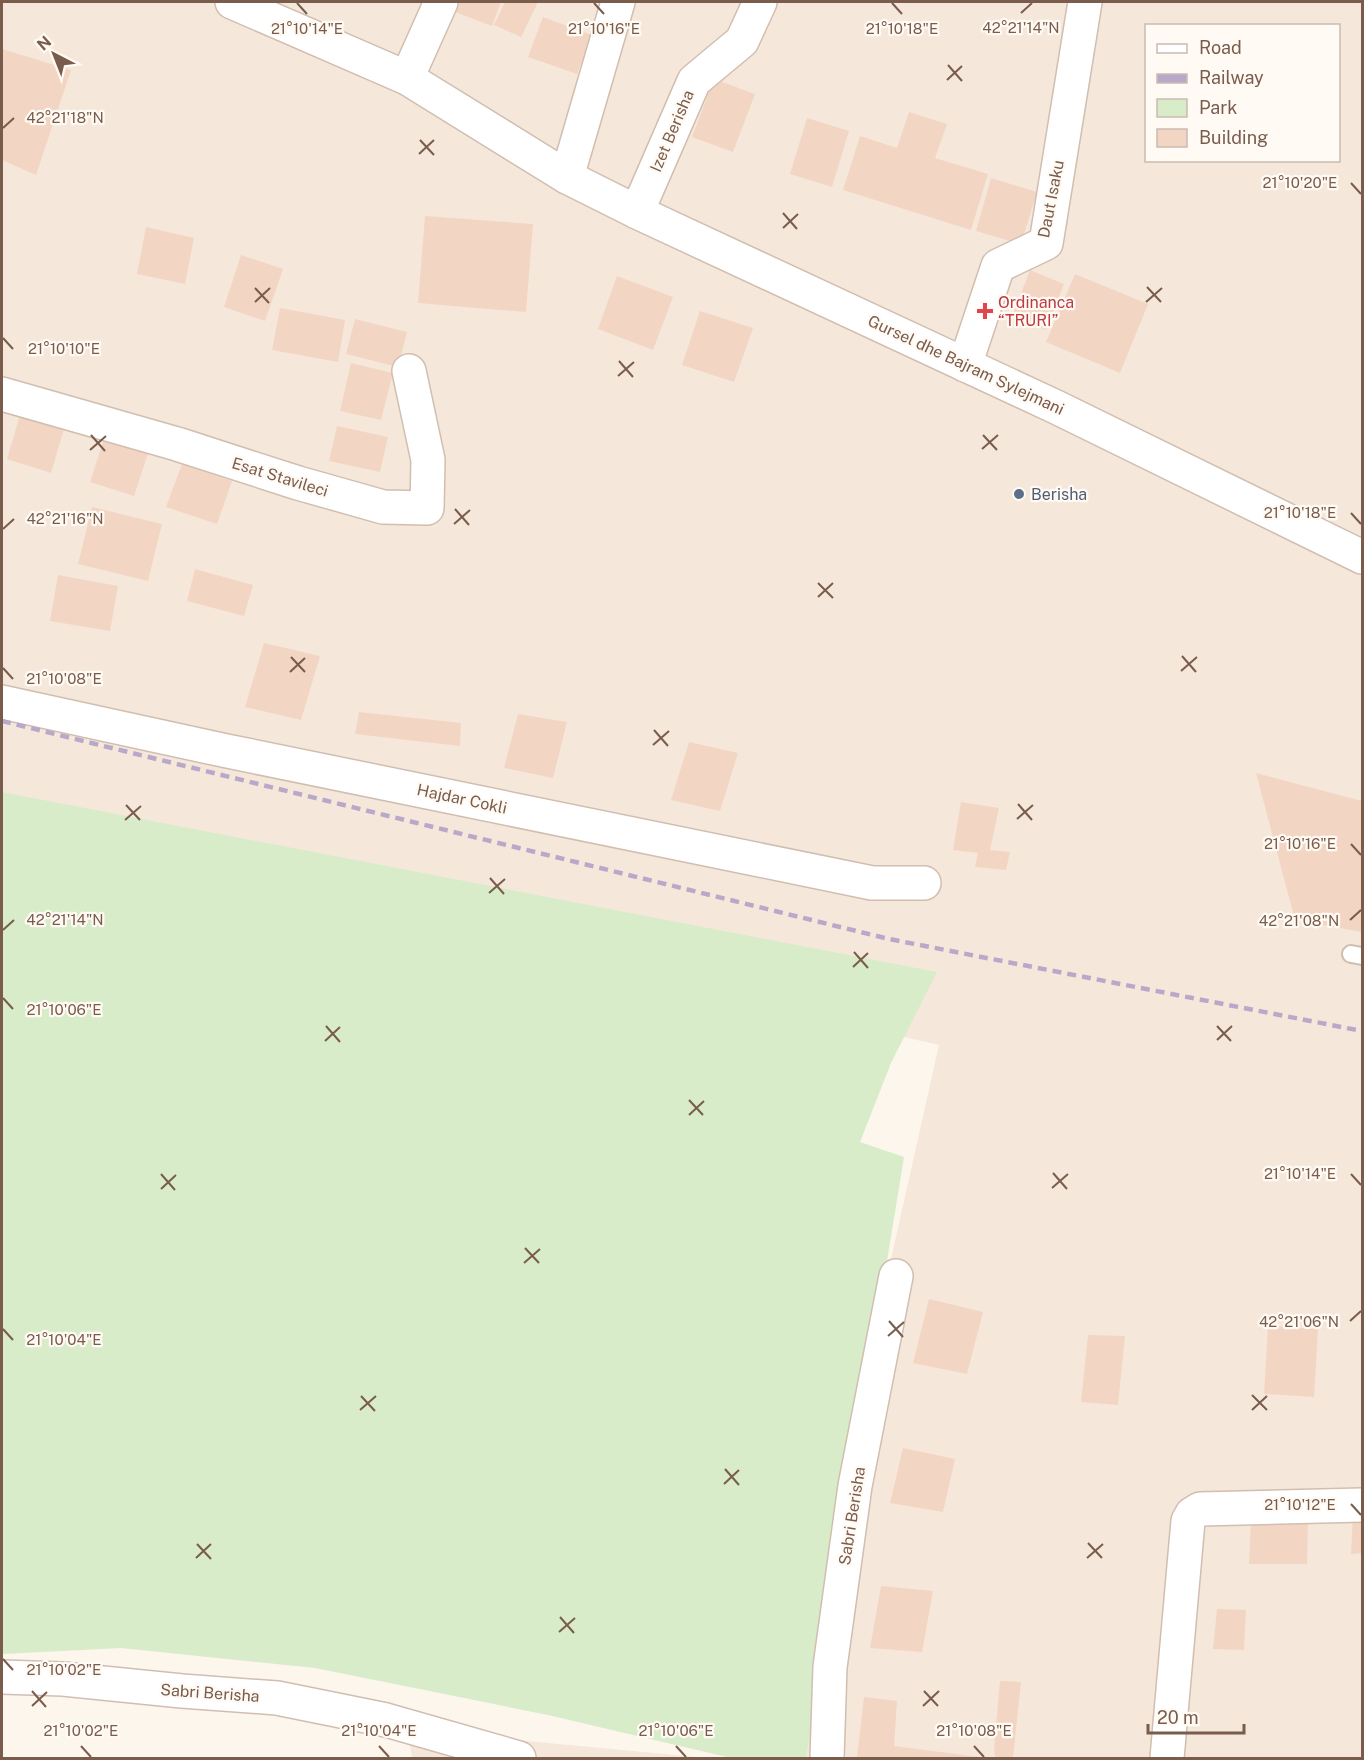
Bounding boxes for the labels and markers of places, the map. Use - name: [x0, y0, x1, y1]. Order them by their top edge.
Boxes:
- place label: Ordinanca “TRURI”: [998, 293, 1074, 330]
- marker: Ordinanca “TRURI”: [976, 302, 994, 320]
- place label: Berisha: [1031, 485, 1087, 504]
- marker: Berisha: [1012, 487, 1026, 501]

